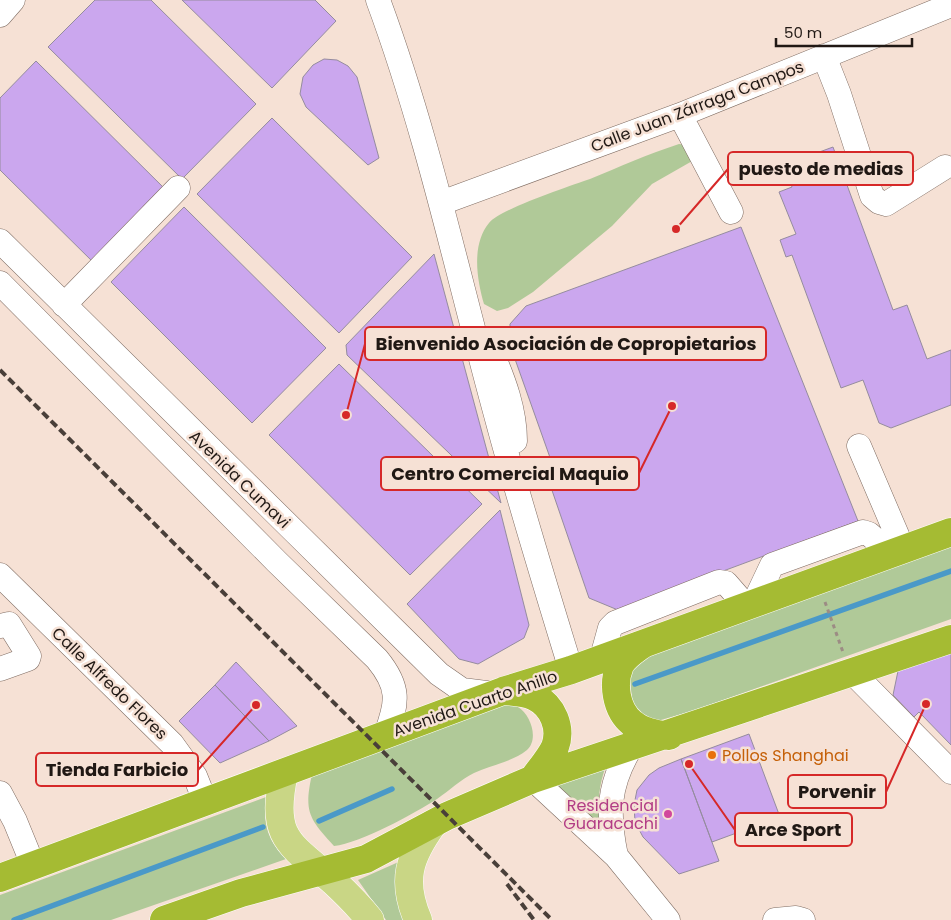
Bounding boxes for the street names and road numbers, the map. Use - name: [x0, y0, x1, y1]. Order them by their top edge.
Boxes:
- street label: Calle Juan Zárraga Campos: [587, 55, 807, 158]
- street label: Avenida Cumavi: [184, 425, 295, 534]
- street label: Calle Alfredo Flores: [47, 622, 173, 745]
- street label: Avenida Cuarto Anillo: [390, 665, 560, 742]

